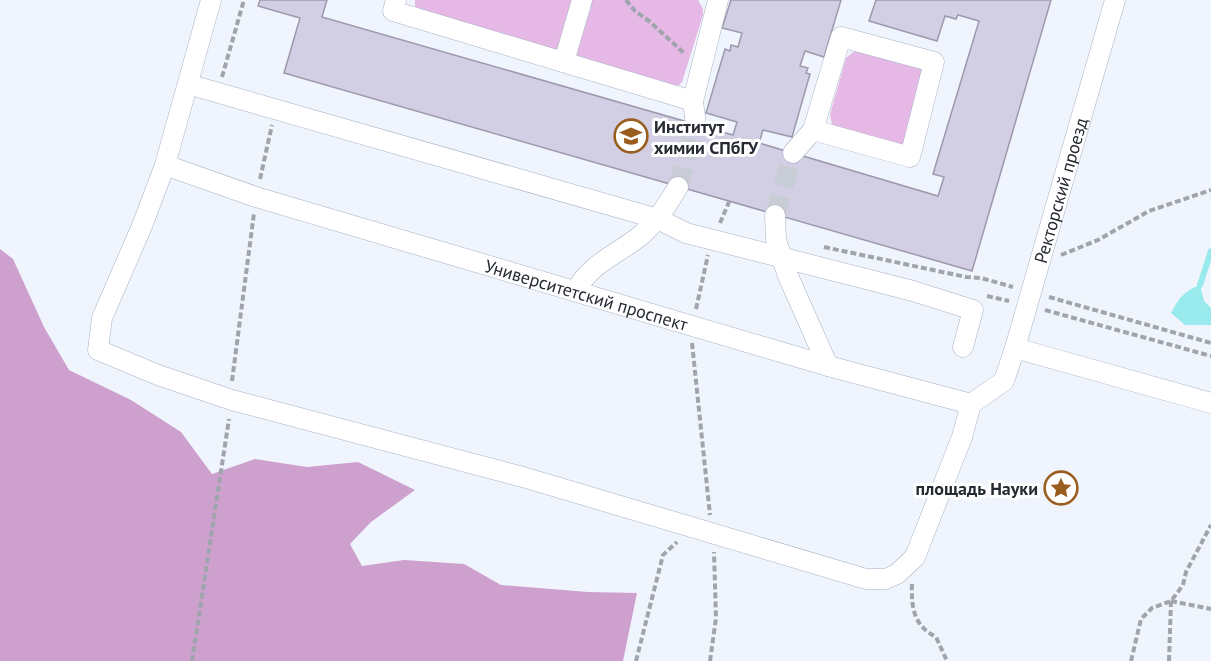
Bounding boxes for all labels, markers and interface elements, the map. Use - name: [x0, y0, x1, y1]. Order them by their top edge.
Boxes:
- street label: Ректорский проезд: [1028, 114, 1092, 266]
- place label: Институт химии СПбГУ: [654, 115, 759, 159]
- school or university icon: Институт химии СПбГУ: [613, 118, 649, 154]
- street label: Университетский проспект: [482, 254, 691, 336]
- place icon: площадь Науки: [1043, 470, 1079, 506]
- place label: площадь Науки: [916, 477, 1038, 500]

